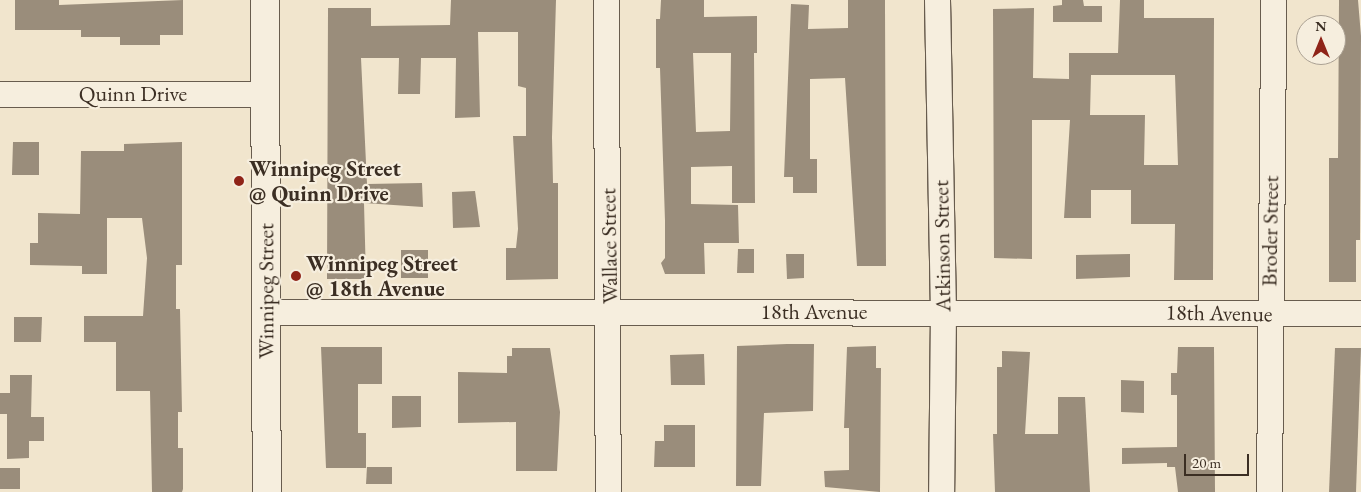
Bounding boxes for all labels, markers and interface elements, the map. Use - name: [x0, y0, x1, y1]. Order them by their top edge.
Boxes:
- north arrow: [1296, 15, 1346, 65]
- text: N: [1315, 17, 1327, 35]
- street label: Quinn Drive: [79, 81, 187, 107]
- place label: Winnipeg Street @ Quinn Drive: [249, 155, 401, 206]
- marker: Winnipeg Street @ Quinn Drive: [233, 175, 245, 187]
- street label: Broder Street: [1256, 175, 1284, 287]
- street label: Atkinson Street: [928, 180, 956, 312]
- street label: Wallace Street: [595, 188, 623, 304]
- street label: Winnipeg Street: [253, 223, 279, 359]
- place label: Winnipeg Street @ 18th Avenue: [306, 250, 458, 302]
- marker: Winnipeg Street @ 18th Avenue: [290, 270, 302, 282]
- street label: 18th Avenue: [761, 299, 867, 325]
- street label: 18th Avenue: [1165, 299, 1273, 327]
- scale bar: [1186, 444, 1251, 476]
- text: 20 m: [1192, 453, 1221, 472]

